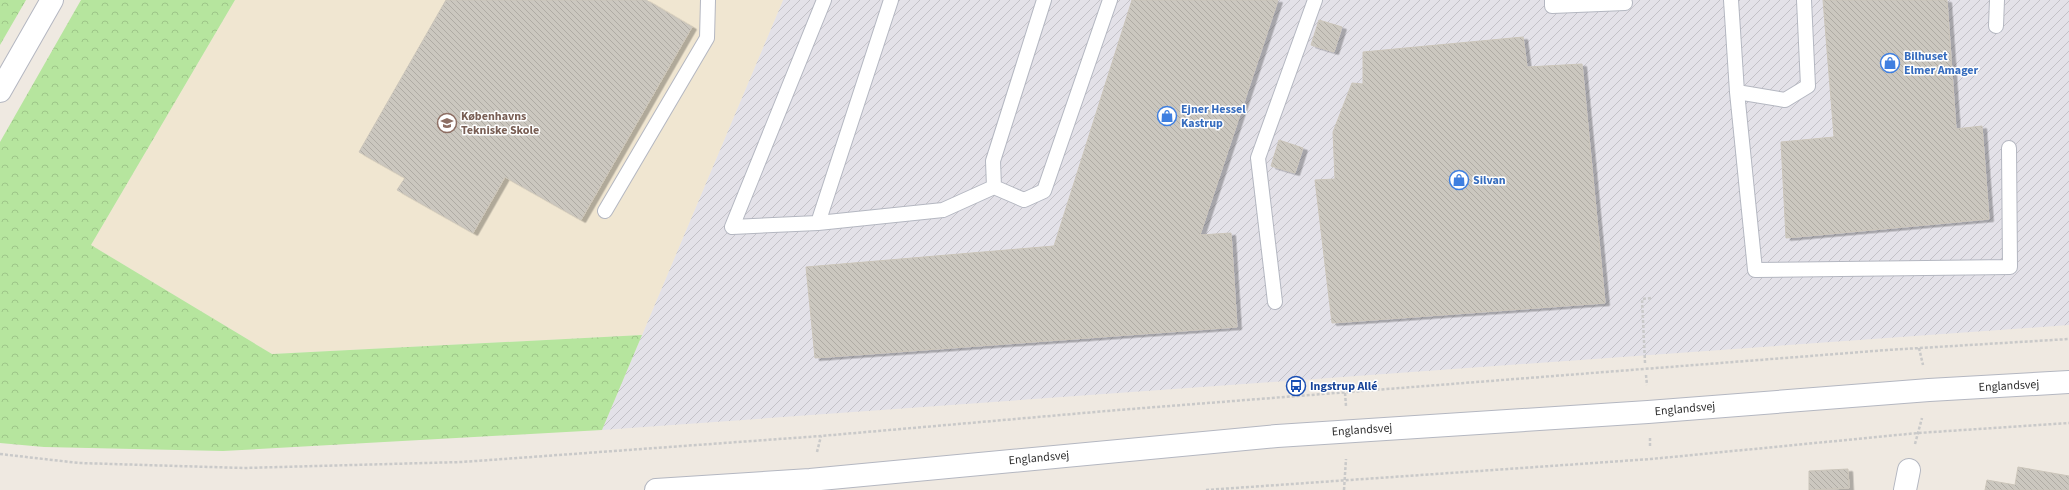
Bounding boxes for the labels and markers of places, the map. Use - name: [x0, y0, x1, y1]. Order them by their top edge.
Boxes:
- place label: Bilhuset Elmer Amager: [1904, 48, 1979, 79]
- shop icon: Bilhuset Elmer Amager: [1879, 52, 1901, 74]
- place label: Ejner Hessel Kastrup: [1181, 101, 1246, 132]
- shop icon: Ejner Hessel Kastrup: [1156, 105, 1178, 127]
- place label: Københavns Tekniske Skole: [461, 108, 539, 139]
- school or university icon: Københavns Tekniske Skole: [436, 112, 458, 134]
- shop icon: Silvan: [1448, 169, 1470, 191]
- place label: Silvan: [1473, 172, 1506, 189]
- bus stop icon: Ingstrup Allé: [1285, 375, 1307, 397]
- place label: Ingstrup Allé: [1310, 378, 1377, 395]

